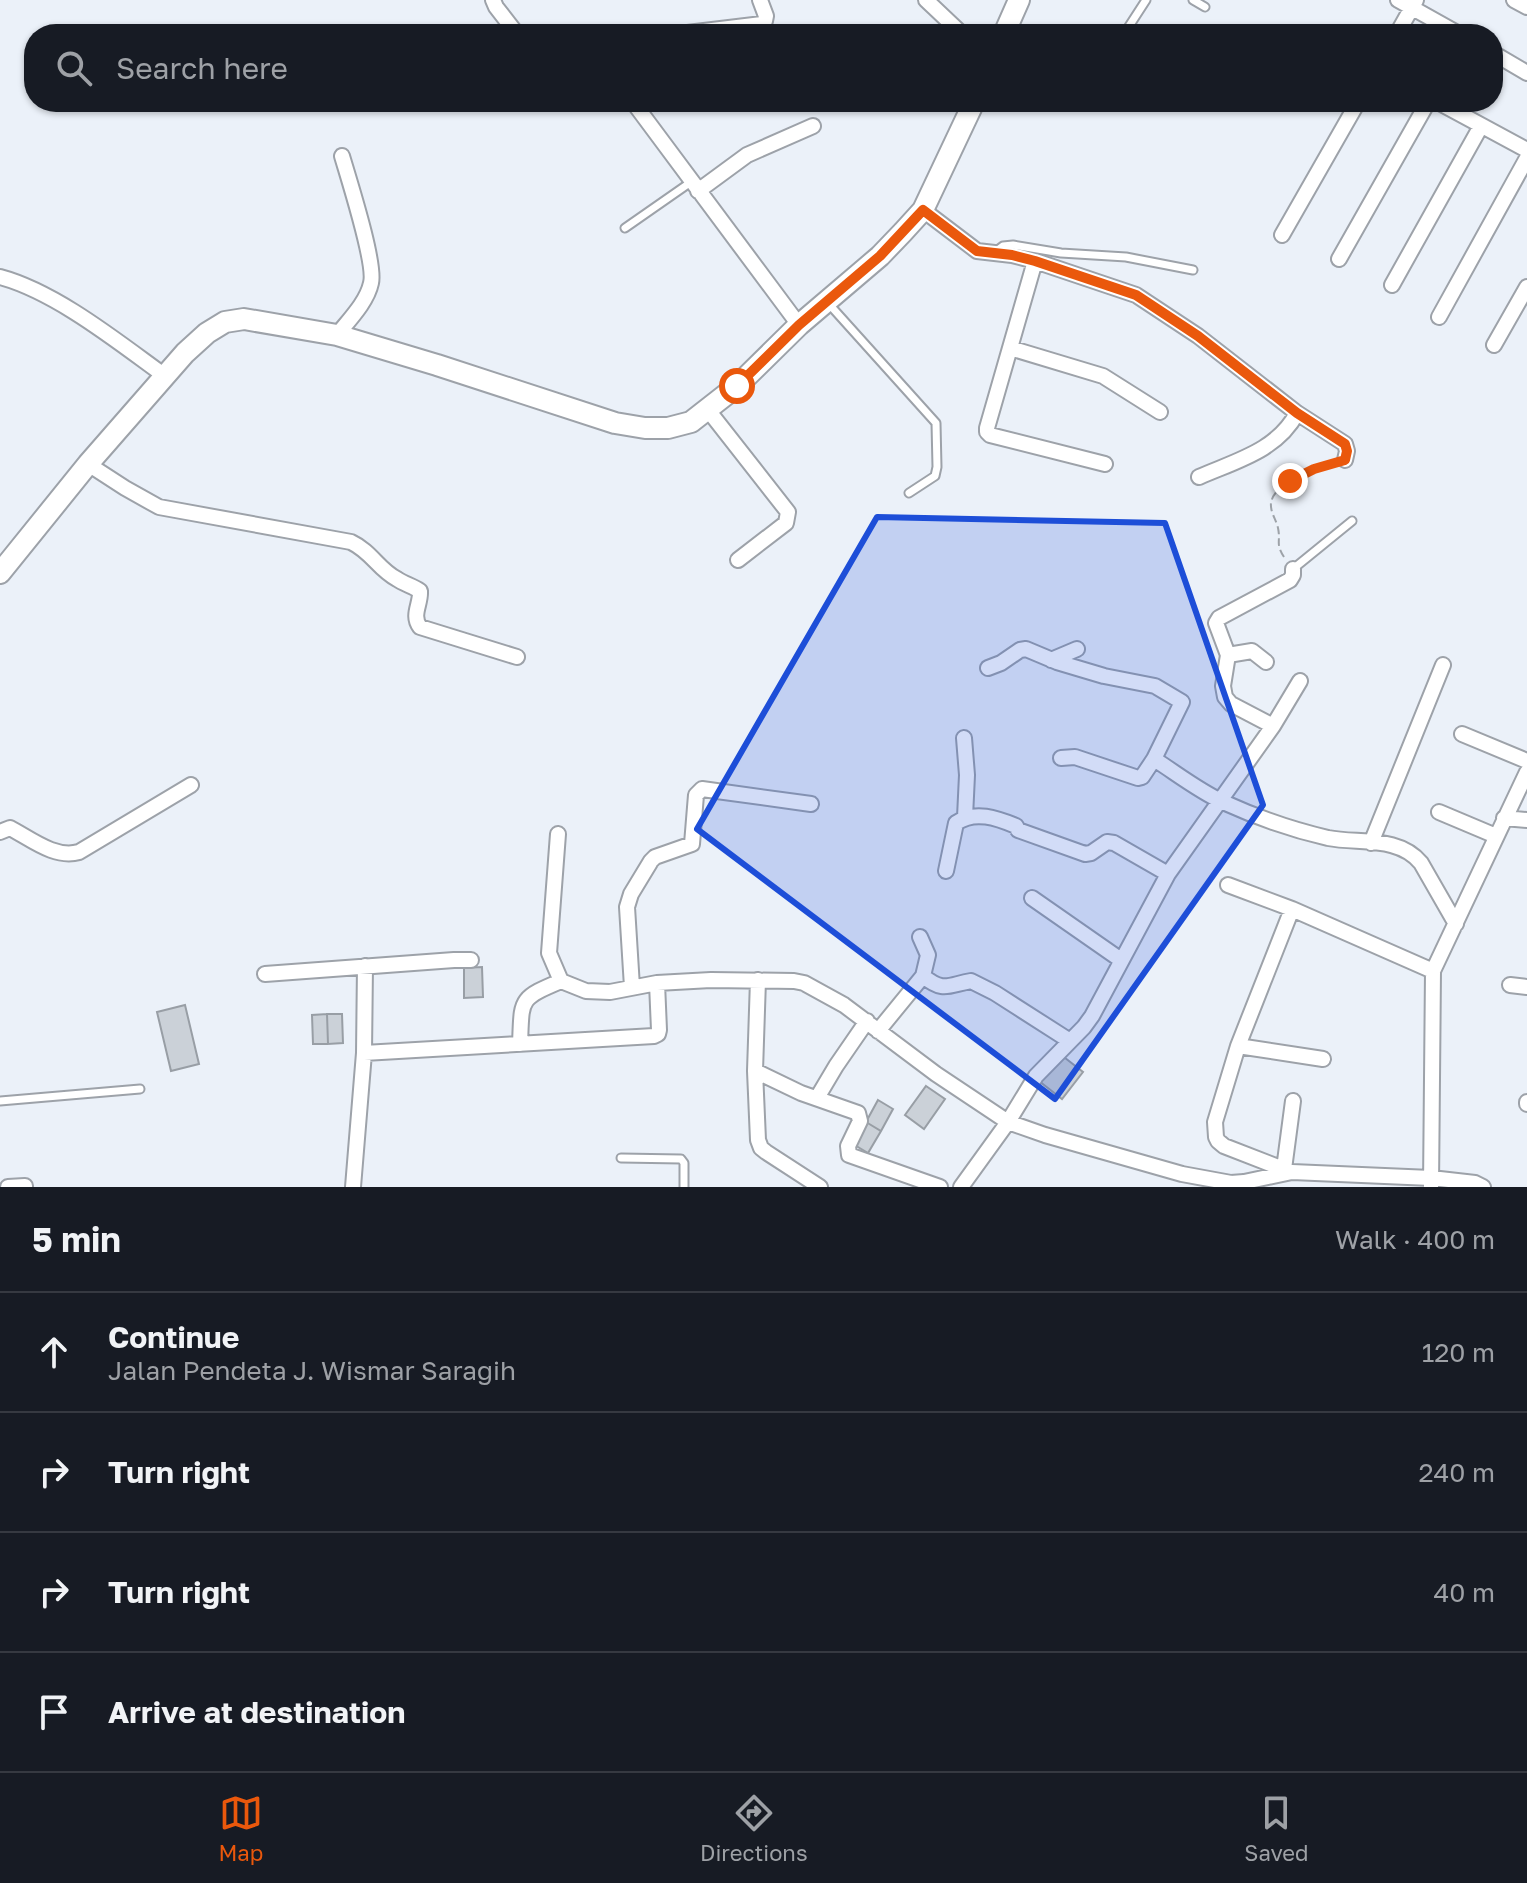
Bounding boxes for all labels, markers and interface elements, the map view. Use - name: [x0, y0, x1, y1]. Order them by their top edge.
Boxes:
- search box: [24, 24, 1503, 112]
- icon: search: [52, 46, 96, 90]
- text: Search here: [116, 50, 288, 86]
- route start: [719, 368, 755, 404]
- route end: [1272, 463, 1308, 499]
- text: 5 min: [32, 1219, 121, 1259]
- text: Walk · 400 m: [1335, 1224, 1495, 1255]
- text: Continue: [108, 1319, 239, 1355]
- icon: ahead: [32, 1330, 76, 1374]
- text: 120 m: [1422, 1337, 1495, 1368]
- text: Jalan Pendeta J. Wismar Saragih: [108, 1355, 516, 1386]
- icon: right: [32, 1450, 76, 1494]
- text: Turn right: [108, 1454, 250, 1490]
- text: 240 m: [1418, 1457, 1495, 1488]
- icon: right: [32, 1570, 76, 1614]
- text: Turn right: [108, 1574, 250, 1610]
- text: 40 m: [1434, 1577, 1495, 1608]
- icon: arrive: [32, 1690, 76, 1734]
- text: Arrive at destination: [108, 1694, 405, 1730]
- tab: Map: [218, 1791, 263, 1866]
- tab: Directions: [700, 1791, 808, 1866]
- tab: Saved: [1244, 1791, 1309, 1866]

